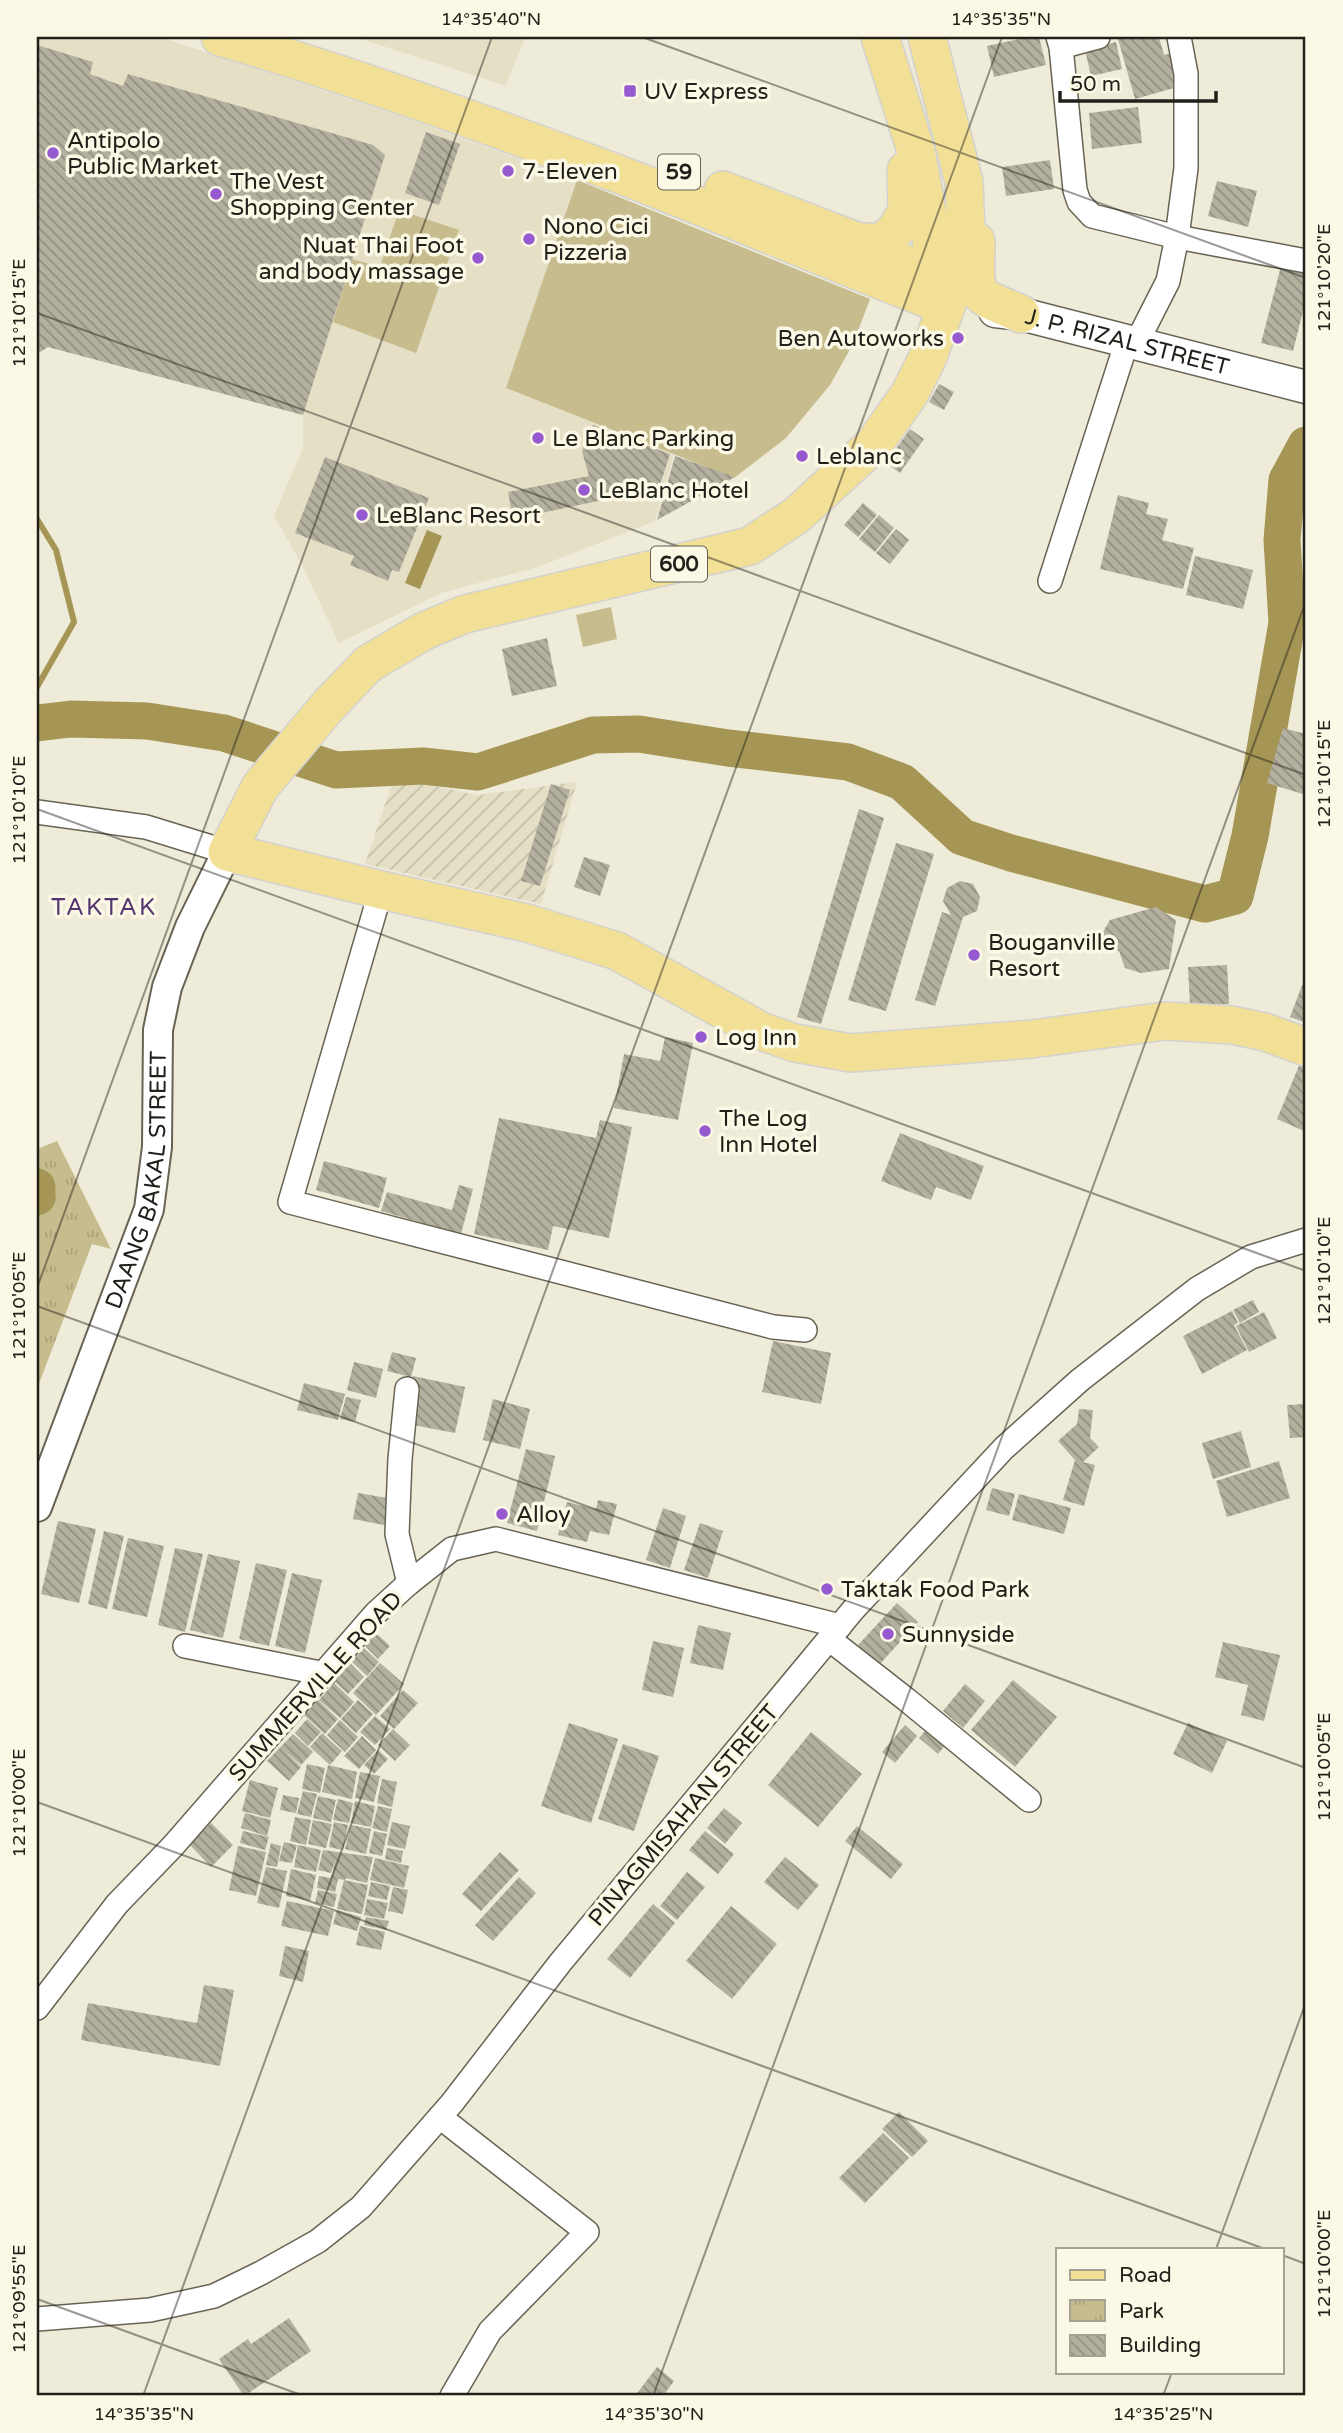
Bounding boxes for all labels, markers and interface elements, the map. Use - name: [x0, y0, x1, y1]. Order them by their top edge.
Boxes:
- text: 14°35'40"N: [441, 8, 541, 30]
- text: 14°35'35"N: [951, 8, 1051, 30]
- scale bar: [1060, 60, 1215, 104]
- text: 50 m: [1070, 72, 1121, 97]
- place label: UV Express: [644, 78, 769, 106]
- marker: UV Express: [622, 83, 638, 99]
- place label: Antipolo Public Market: [67, 127, 219, 181]
- marker: Antipolo Public Market: [45, 145, 61, 161]
- road number: 59: [658, 154, 700, 190]
- place label: 7-Eleven: [522, 158, 618, 186]
- marker: 7-Eleven: [500, 163, 516, 179]
- place label: The Vest Shopping Center: [230, 168, 414, 222]
- marker: The Vest Shopping Center: [208, 186, 224, 202]
- place label: Nono Cici Pizzeria: [543, 213, 649, 267]
- text: 121°10'20"E: [1313, 224, 1335, 332]
- marker: Nono Cici Pizzeria: [521, 231, 537, 247]
- place label: Nuat Thai Foot and body massage: [259, 232, 464, 286]
- marker: Nuat Thai Foot and body massage: [470, 250, 486, 266]
- text: 121°10'15"E: [8, 259, 30, 367]
- street label: J. P. RIZAL STREET: [1022, 303, 1232, 382]
- place label: Ben Autoworks: [778, 325, 944, 353]
- marker: Ben Autoworks: [950, 330, 966, 346]
- place label: Le Blanc Parking: [552, 425, 734, 453]
- marker: Le Blanc Parking: [530, 430, 546, 446]
- place label: Leblanc: [816, 443, 902, 471]
- marker: Leblanc: [794, 448, 810, 464]
- place label: LeBlanc Hotel: [598, 477, 749, 505]
- marker: LeBlanc Hotel: [576, 482, 592, 498]
- place label: LeBlanc Resort: [376, 502, 541, 530]
- marker: LeBlanc Resort: [354, 507, 370, 523]
- road number: 600: [651, 546, 707, 582]
- text: 121°10'15"E: [1313, 720, 1335, 828]
- text: 121°10'10"E: [8, 756, 30, 864]
- district label: TAKTAK: [51, 893, 157, 922]
- place label: Bouganville Resort: [988, 929, 1115, 983]
- marker: Bouganville Resort: [966, 947, 982, 963]
- place label: Log Inn: [715, 1024, 797, 1052]
- marker: Log Inn: [693, 1029, 709, 1045]
- street label: DAANG BAKAL STREET: [100, 1051, 173, 1313]
- place label: The Log Inn Hotel: [719, 1105, 818, 1159]
- marker: The Log Inn Hotel: [697, 1123, 713, 1139]
- text: 121°10'10"E: [1313, 1217, 1335, 1325]
- text: 121°10'05"E: [8, 1252, 30, 1360]
- place label: Alloy: [516, 1501, 571, 1529]
- marker: Alloy: [494, 1506, 510, 1522]
- place label: Taktak Food Park: [841, 1576, 1030, 1604]
- marker: Taktak Food Park: [819, 1581, 835, 1597]
- street label: SUMMERVILLE ROAD: [223, 1586, 408, 1787]
- place label: Sunnyside: [902, 1621, 1014, 1649]
- marker: Sunnyside: [880, 1626, 896, 1642]
- street label: PINAGMISAHAN STREET: [583, 1699, 785, 1932]
- text: 121°10'05"E: [1313, 1713, 1335, 1821]
- text: 121°10'00"E: [8, 1749, 30, 1857]
- text: 121°10'00"E: [1313, 2210, 1335, 2318]
- text: 121°09'55"E: [8, 2245, 30, 2353]
- legend: [1056, 2248, 1284, 2374]
- text: Road: [1119, 2263, 1172, 2288]
- text: Park: [1119, 2299, 1164, 2324]
- text: Building: [1119, 2333, 1201, 2358]
- text: 14°35'35"N: [94, 2403, 194, 2425]
- text: 14°35'30"N: [604, 2403, 704, 2425]
- text: 14°35'25"N: [1113, 2403, 1213, 2425]

